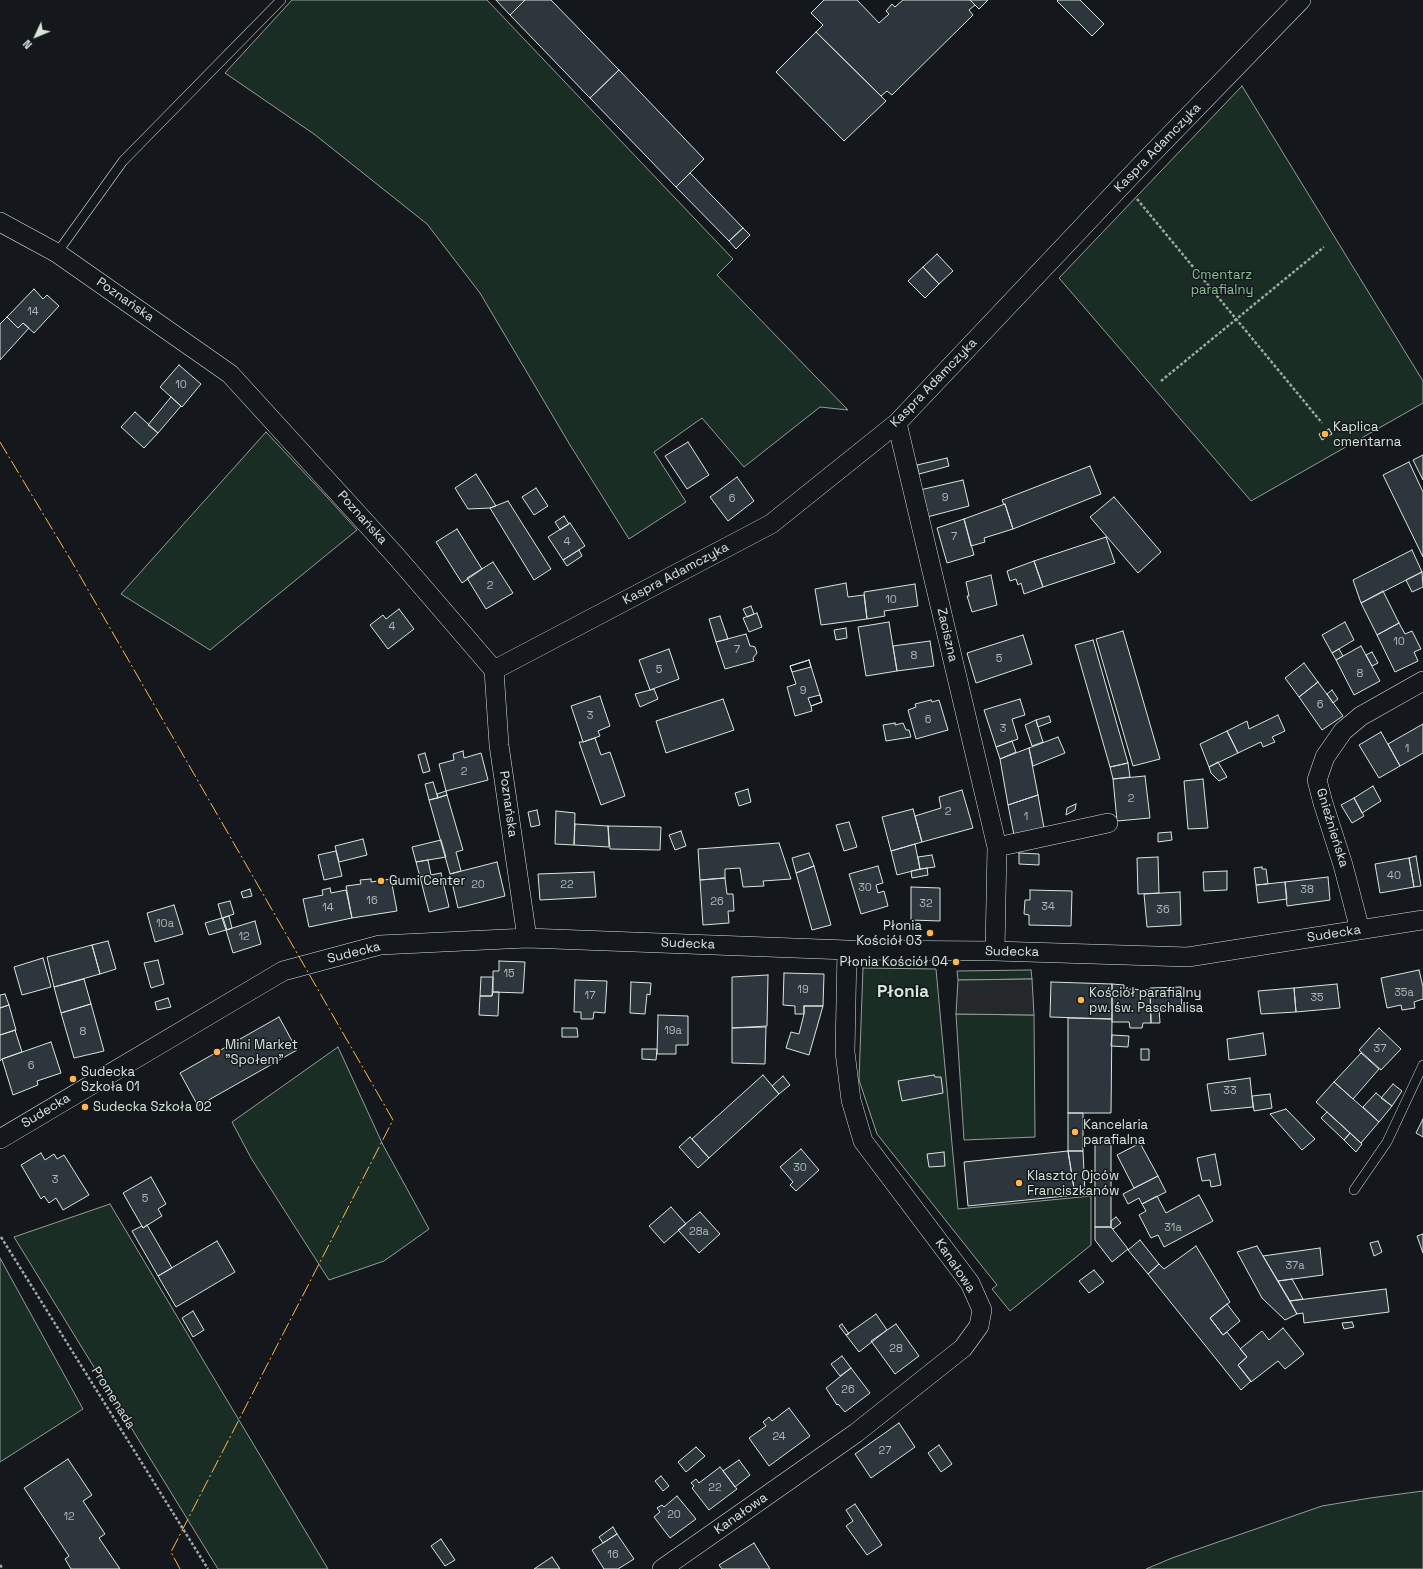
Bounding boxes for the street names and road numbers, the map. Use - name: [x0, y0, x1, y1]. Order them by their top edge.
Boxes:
- street label: Kaspra Adamczyka: [1111, 100, 1205, 196]
- street label: Poznańska: [93, 274, 157, 326]
- street label: Kaspra Adamczyka: [887, 335, 981, 431]
- street label: Poznańska: [334, 488, 390, 548]
- street label: Kaspra Adamczyka: [620, 539, 732, 609]
- street label: Zaciszna: [933, 607, 961, 663]
- street label: Poznańska: [496, 770, 520, 838]
- street label: Gnieźnieńska: [1313, 787, 1351, 869]
- street label: Sudecka: [1306, 922, 1362, 946]
- street label: Sudecka: [661, 935, 715, 953]
- street label: Sudecka: [326, 939, 382, 967]
- street label: Sudecka: [985, 944, 1039, 960]
- street label: Sudecka: [19, 1090, 73, 1132]
- street label: Kanałowa: [931, 1236, 979, 1296]
- street label: Promenada: [88, 1364, 138, 1432]
- street label: Kanałowa: [711, 1490, 771, 1538]

